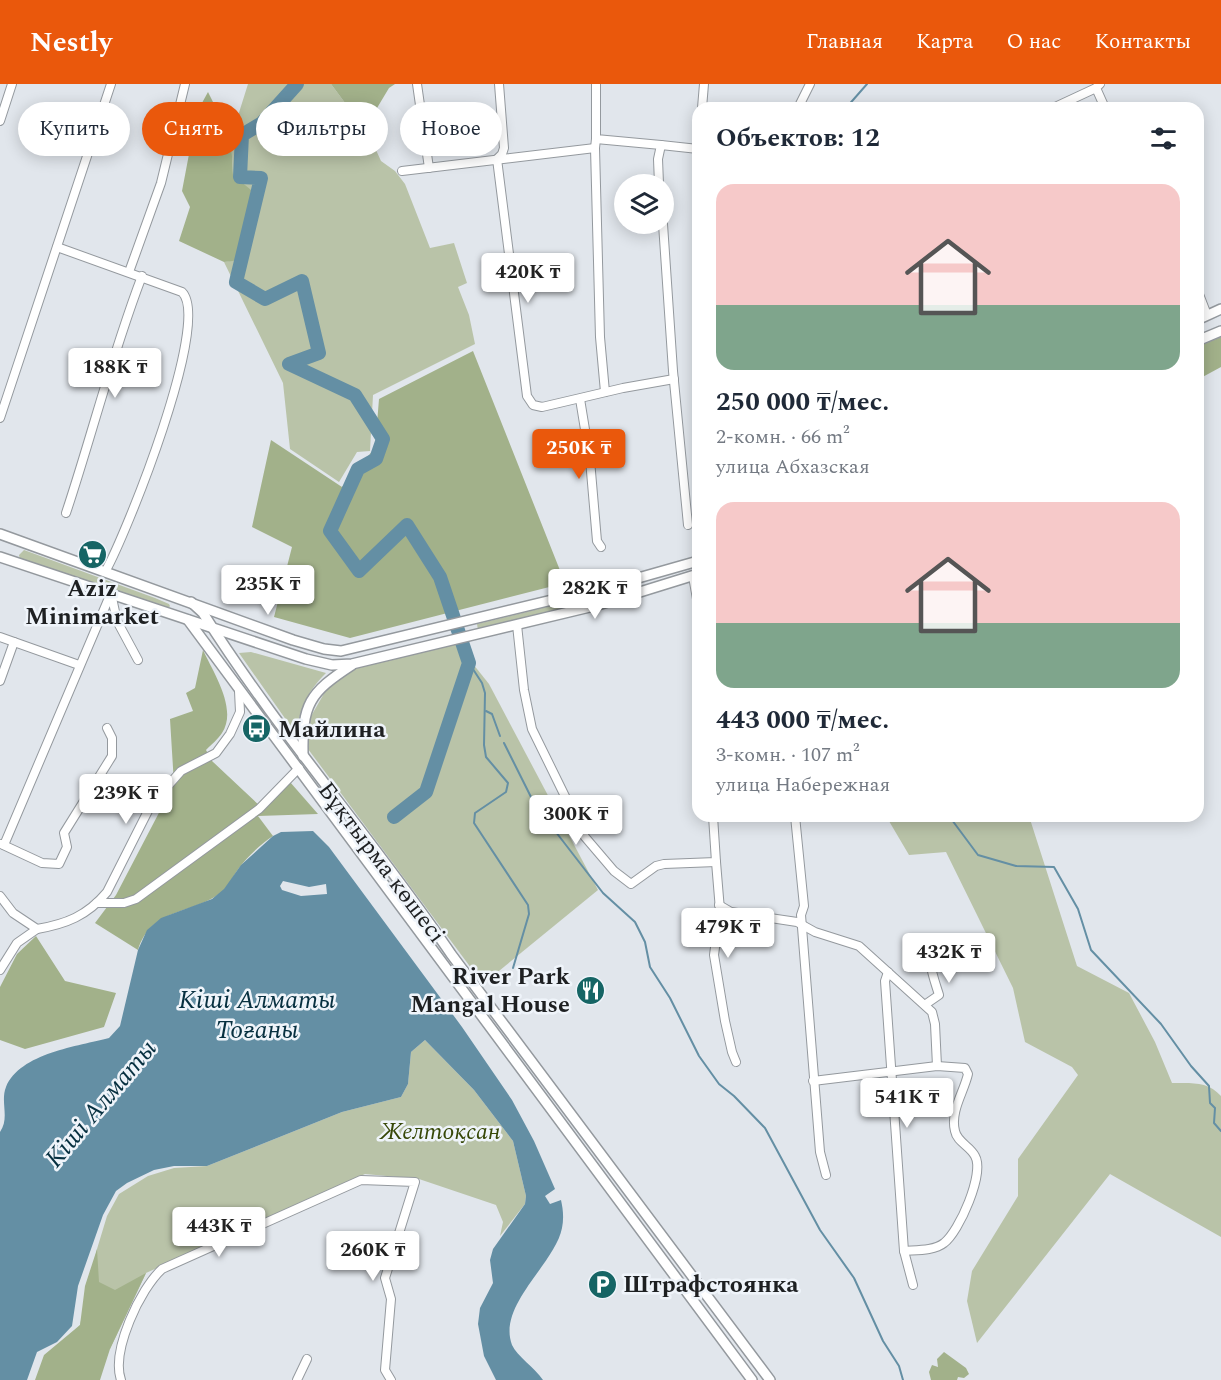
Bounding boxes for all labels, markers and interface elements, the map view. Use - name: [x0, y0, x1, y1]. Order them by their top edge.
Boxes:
- text: Nestly: [30, 21, 112, 64]
- text: Главная: [806, 26, 883, 58]
- text: Карта: [916, 26, 973, 58]
- text: О нас: [1006, 26, 1061, 58]
- text: Контакты: [1094, 26, 1191, 58]
- chip: Купить: [18, 102, 130, 156]
- chip: Снять: [142, 102, 244, 156]
- chip: Фильтры: [256, 102, 388, 156]
- chip: Новое: [400, 102, 502, 156]
- text: Объектов: 12: [716, 118, 880, 158]
- icon: filters: [1147, 122, 1180, 155]
- map controls: [614, 174, 674, 234]
- button: layers: [614, 174, 674, 234]
- icon: home: [894, 223, 1002, 331]
- pin: 420K ₸: [479, 253, 577, 304]
- text: 420K ₸: [495, 257, 561, 287]
- pin: 188K ₸: [66, 348, 164, 399]
- text: 188K ₸: [82, 352, 148, 382]
- text: 250 000 ₸/мес.: [716, 382, 889, 422]
- text: 2-комн. · 66 m²: [716, 422, 850, 452]
- pin: 250K ₸: [530, 429, 628, 480]
- text: 250K ₸: [546, 433, 612, 463]
- text: улица Абхазская: [716, 452, 870, 482]
- supermarket icon: Aziz Minimarket: [76, 539, 108, 571]
- icon: home: [894, 541, 1002, 649]
- pin: 235K ₸: [219, 565, 317, 616]
- text: 235K ₸: [235, 569, 301, 599]
- pin: 282K ₸: [546, 569, 644, 620]
- place label: Aziz Minimarket: [25, 571, 159, 635]
- text: 282K ₸: [562, 573, 628, 603]
- text: 443 000 ₸/мес.: [716, 700, 889, 740]
- place label: Майлина: [278, 712, 386, 748]
- bus stop icon: Майлина: [241, 713, 273, 745]
- text: 3-комн. · 107 m²: [716, 740, 860, 770]
- text: улица Набережная: [716, 770, 890, 800]
- pin: 239K ₸: [77, 774, 175, 825]
- street label: Бұқтырма көшесі: [308, 774, 454, 951]
- text: 239K ₸: [93, 778, 159, 808]
- pin: 300K ₸: [527, 795, 625, 846]
- text: 300K ₸: [543, 799, 609, 829]
- pin: 479K ₸: [679, 908, 777, 959]
- text: 479K ₸: [695, 912, 761, 942]
- pin: 432K ₸: [900, 933, 998, 984]
- text: 432K ₸: [916, 937, 982, 967]
- place label: River Park Mangal House: [410, 959, 571, 1023]
- restaurant icon: River Park Mangal House: [575, 974, 607, 1006]
- water label: Кіші Алматы Тоғаны: [178, 980, 336, 1050]
- water label: Кіші Алматы: [35, 1030, 167, 1177]
- pin: 541K ₸: [858, 1078, 956, 1129]
- text: 541K ₸: [874, 1082, 940, 1112]
- park label: Желтоқсан: [378, 1114, 501, 1150]
- pin: 443K ₸: [170, 1207, 268, 1258]
- text: 443K ₸: [186, 1211, 252, 1241]
- pin: 260K ₸: [324, 1231, 422, 1282]
- text: 260K ₸: [340, 1235, 406, 1265]
- place label: Штрафстоянка: [623, 1267, 799, 1303]
- parking icon: Штрафстоянка: [586, 1268, 618, 1300]

